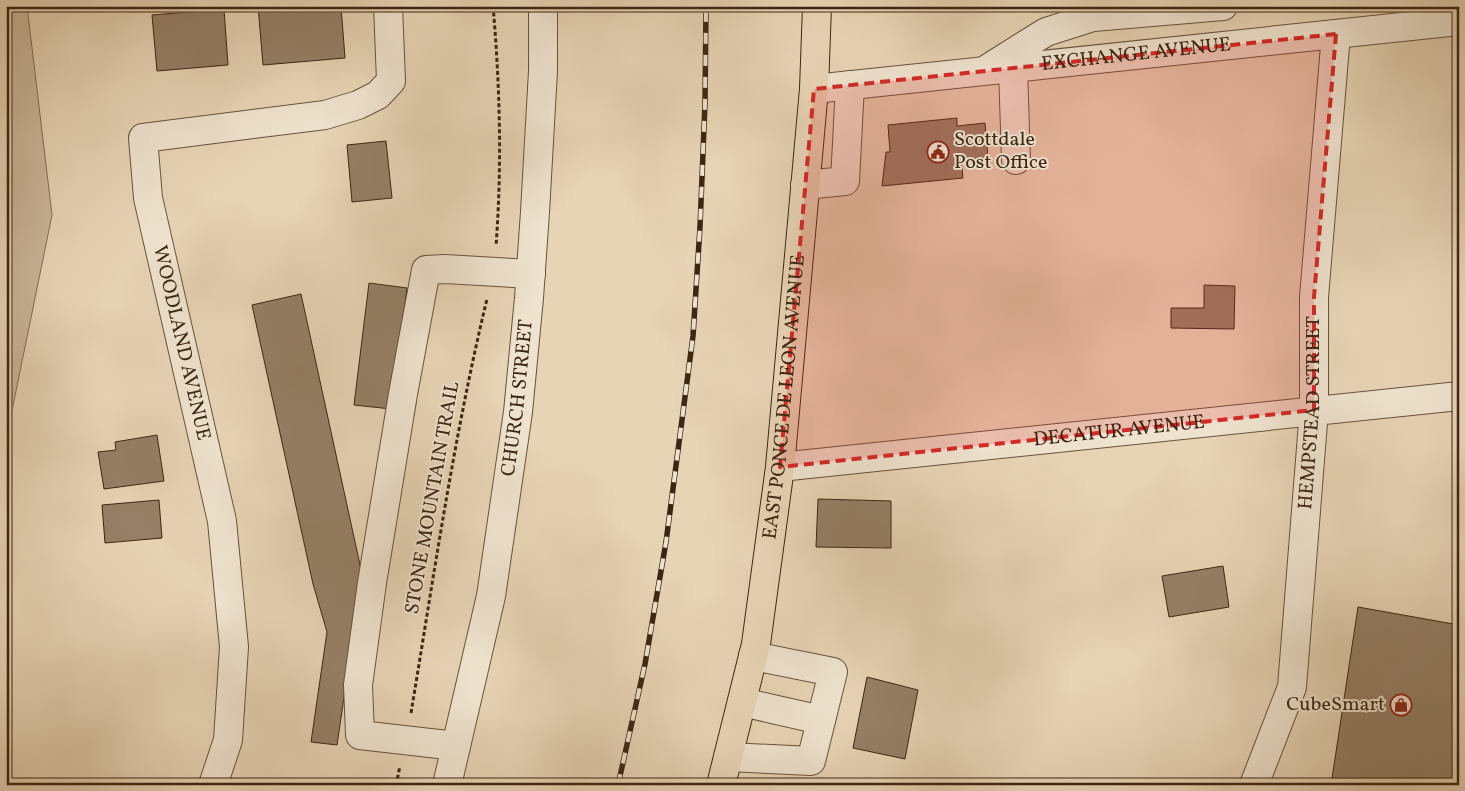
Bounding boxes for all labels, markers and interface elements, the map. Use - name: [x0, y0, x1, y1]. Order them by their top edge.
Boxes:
- street label: EXCHANGE AVENUE: [1040, 31, 1232, 79]
- place label: Scottdale Post Office: [954, 126, 1047, 177]
- public building icon: Scottdale Post Office: [926, 140, 950, 164]
- street label: WOODLAND AVENUE: [145, 243, 217, 443]
- street label: EAST PONCE DE LEON AVENUE: [756, 253, 813, 541]
- street label: HEMPSTEAD STREET: [1292, 316, 1328, 511]
- street label: CHURCH STREET: [495, 318, 541, 478]
- street label: STONE MOUNTAIN TRAIL: [399, 379, 467, 617]
- street label: DECATUR AVENUE: [1032, 409, 1206, 454]
- place label: CubeSmart: [1286, 691, 1385, 719]
- shop icon: CubeSmart: [1389, 693, 1413, 717]

